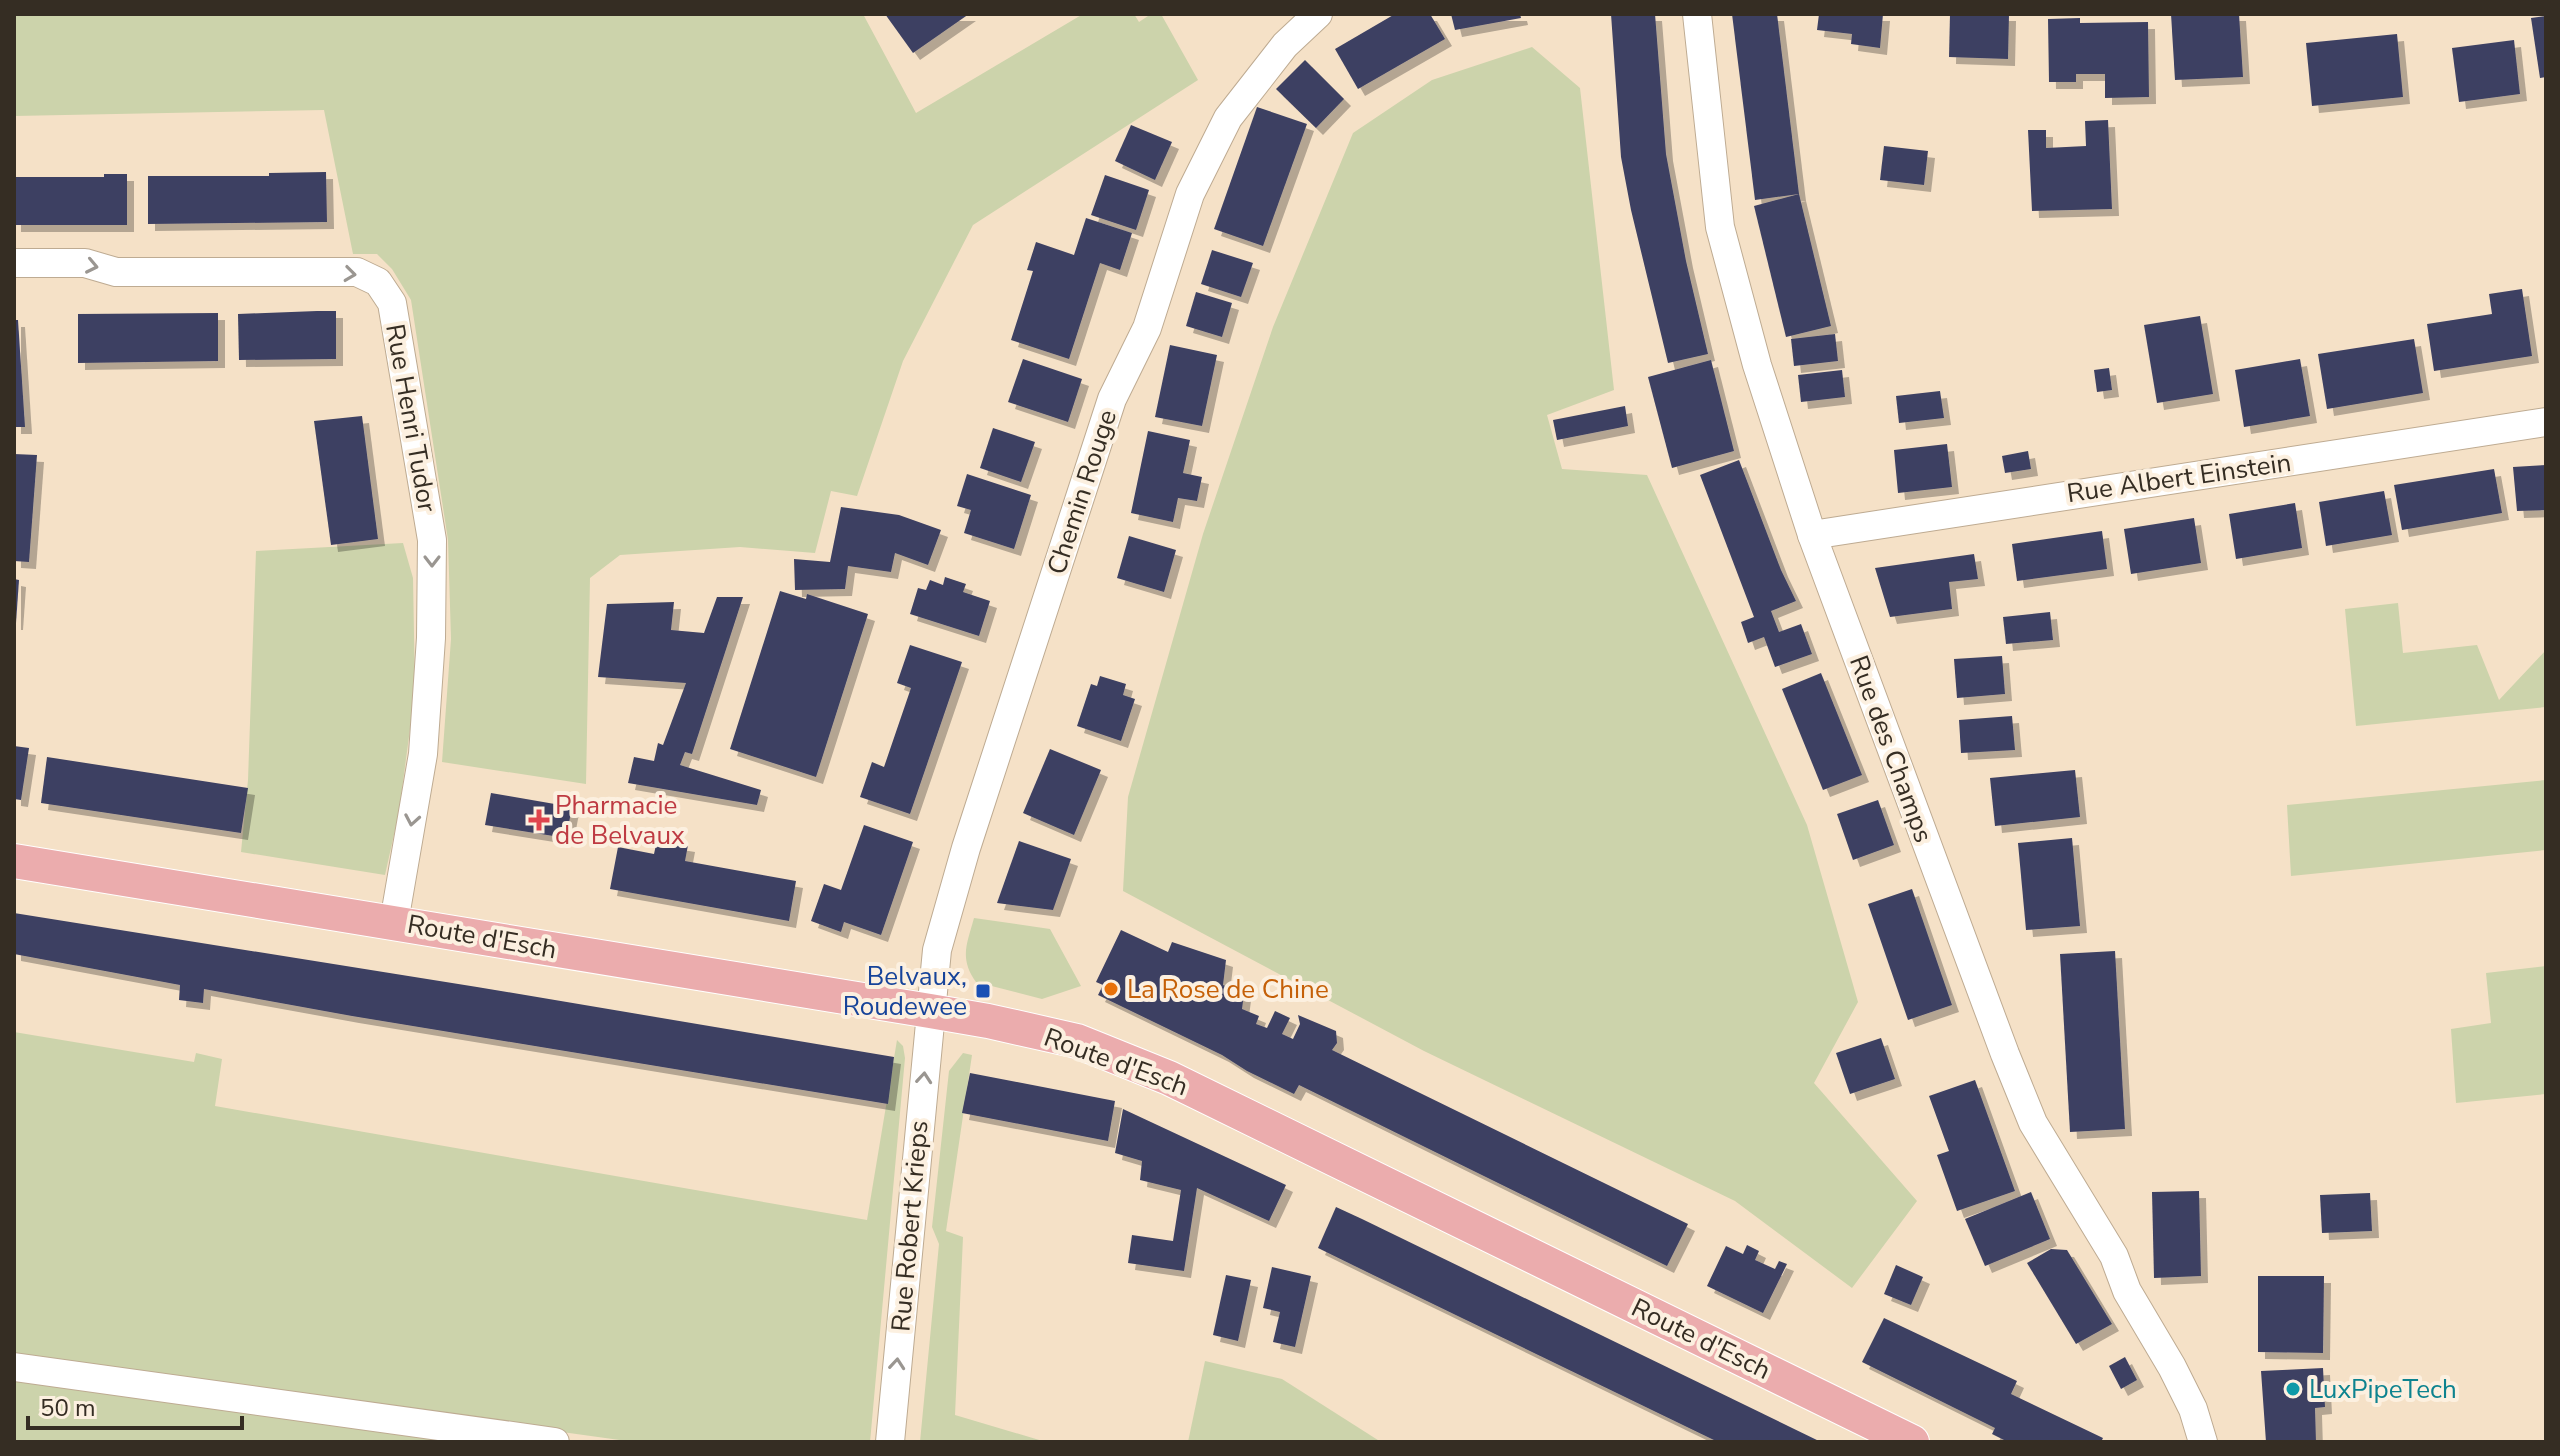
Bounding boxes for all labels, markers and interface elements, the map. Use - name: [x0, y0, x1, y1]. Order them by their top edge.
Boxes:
- one-way arrow: [84, 257, 98, 274]
- one-way arrow: [344, 265, 357, 282]
- street label: Rue Henri Tudor: [377, 321, 445, 515]
- street label: Chemin Rouge: [1039, 405, 1125, 579]
- street label: Rue Albert Einstein: [2065, 445, 2293, 511]
- one-way arrow: [423, 555, 441, 568]
- street label: Rue des Champs: [1841, 651, 1941, 847]
- place label: Pharmacie de Belvaux: [555, 788, 685, 853]
- marker: Pharmacie de Belvaux: [530, 811, 548, 829]
- one-way arrow: [404, 813, 421, 826]
- street label: Route d'Esch: [405, 907, 559, 967]
- place label: Belvaux, Roudewee: [843, 959, 967, 1024]
- place label: La Rose de Chine: [1127, 972, 1329, 1007]
- marker: La Rose de Chine: [1102, 980, 1120, 998]
- marker: Belvaux, Roudewee: [974, 982, 992, 1000]
- street label: Route d'Esch: [1039, 1020, 1193, 1104]
- one-way arrow: [915, 1071, 932, 1084]
- street label: Rue Robert Krieps: [883, 1119, 937, 1333]
- street label: Route d'Esch: [1626, 1290, 1776, 1388]
- one-way arrow: [888, 1357, 905, 1370]
- place label: LuxPipeTech: [2309, 1372, 2457, 1407]
- scale bar: [28, 1380, 242, 1430]
- marker: LuxPipeTech: [2284, 1380, 2302, 1398]
- text: 50 m: [40, 1392, 96, 1424]

